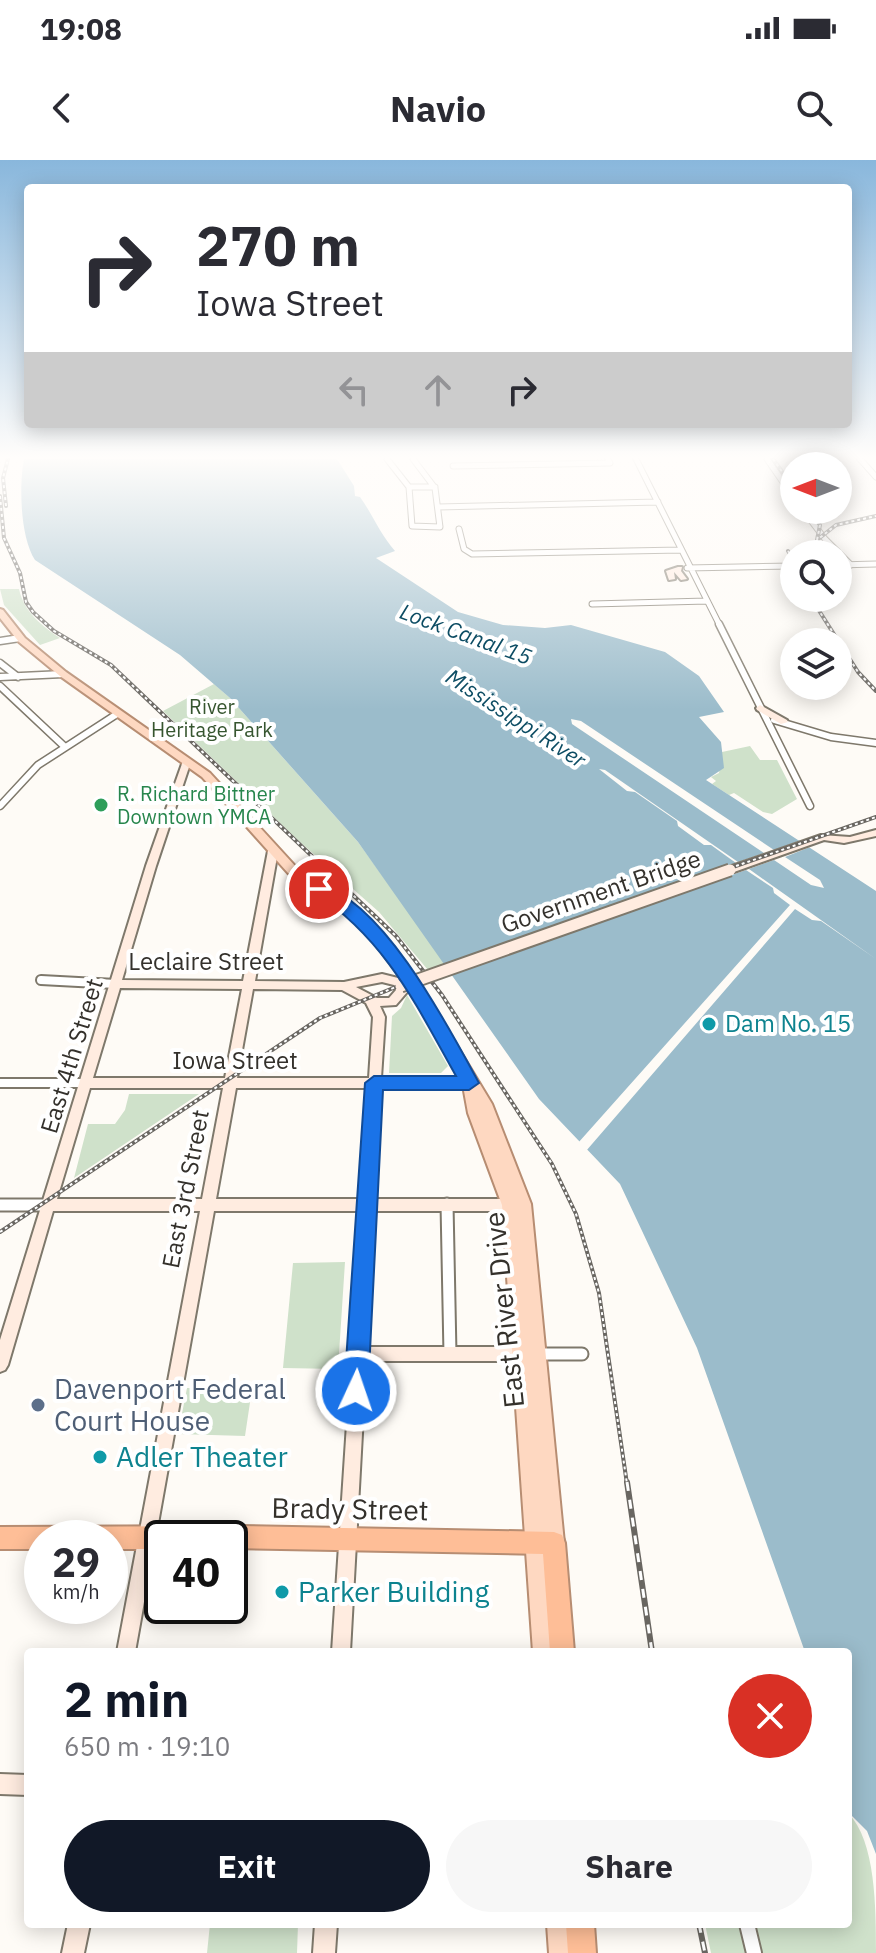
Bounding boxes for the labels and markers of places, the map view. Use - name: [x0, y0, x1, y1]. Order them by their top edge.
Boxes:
- place label: R. Richard Bittner Downtown YMCA: [117, 780, 275, 830]
- marker: R. Richard Bittner Downtown YMCA: [92, 796, 110, 814]
- pin: [285, 855, 353, 923]
- place label: Dam No. 15: [725, 1007, 851, 1039]
- marker: Dam No. 15: [700, 1015, 718, 1033]
- place label: Davenport Federal Court House: [54, 1370, 286, 1439]
- marker: Davenport Federal Court House: [29, 1396, 47, 1414]
- place label: Adler Theater: [116, 1438, 288, 1475]
- marker: Adler Theater: [91, 1448, 109, 1466]
- place label: Parker Building: [298, 1573, 489, 1610]
- marker: Parker Building: [273, 1583, 291, 1601]

